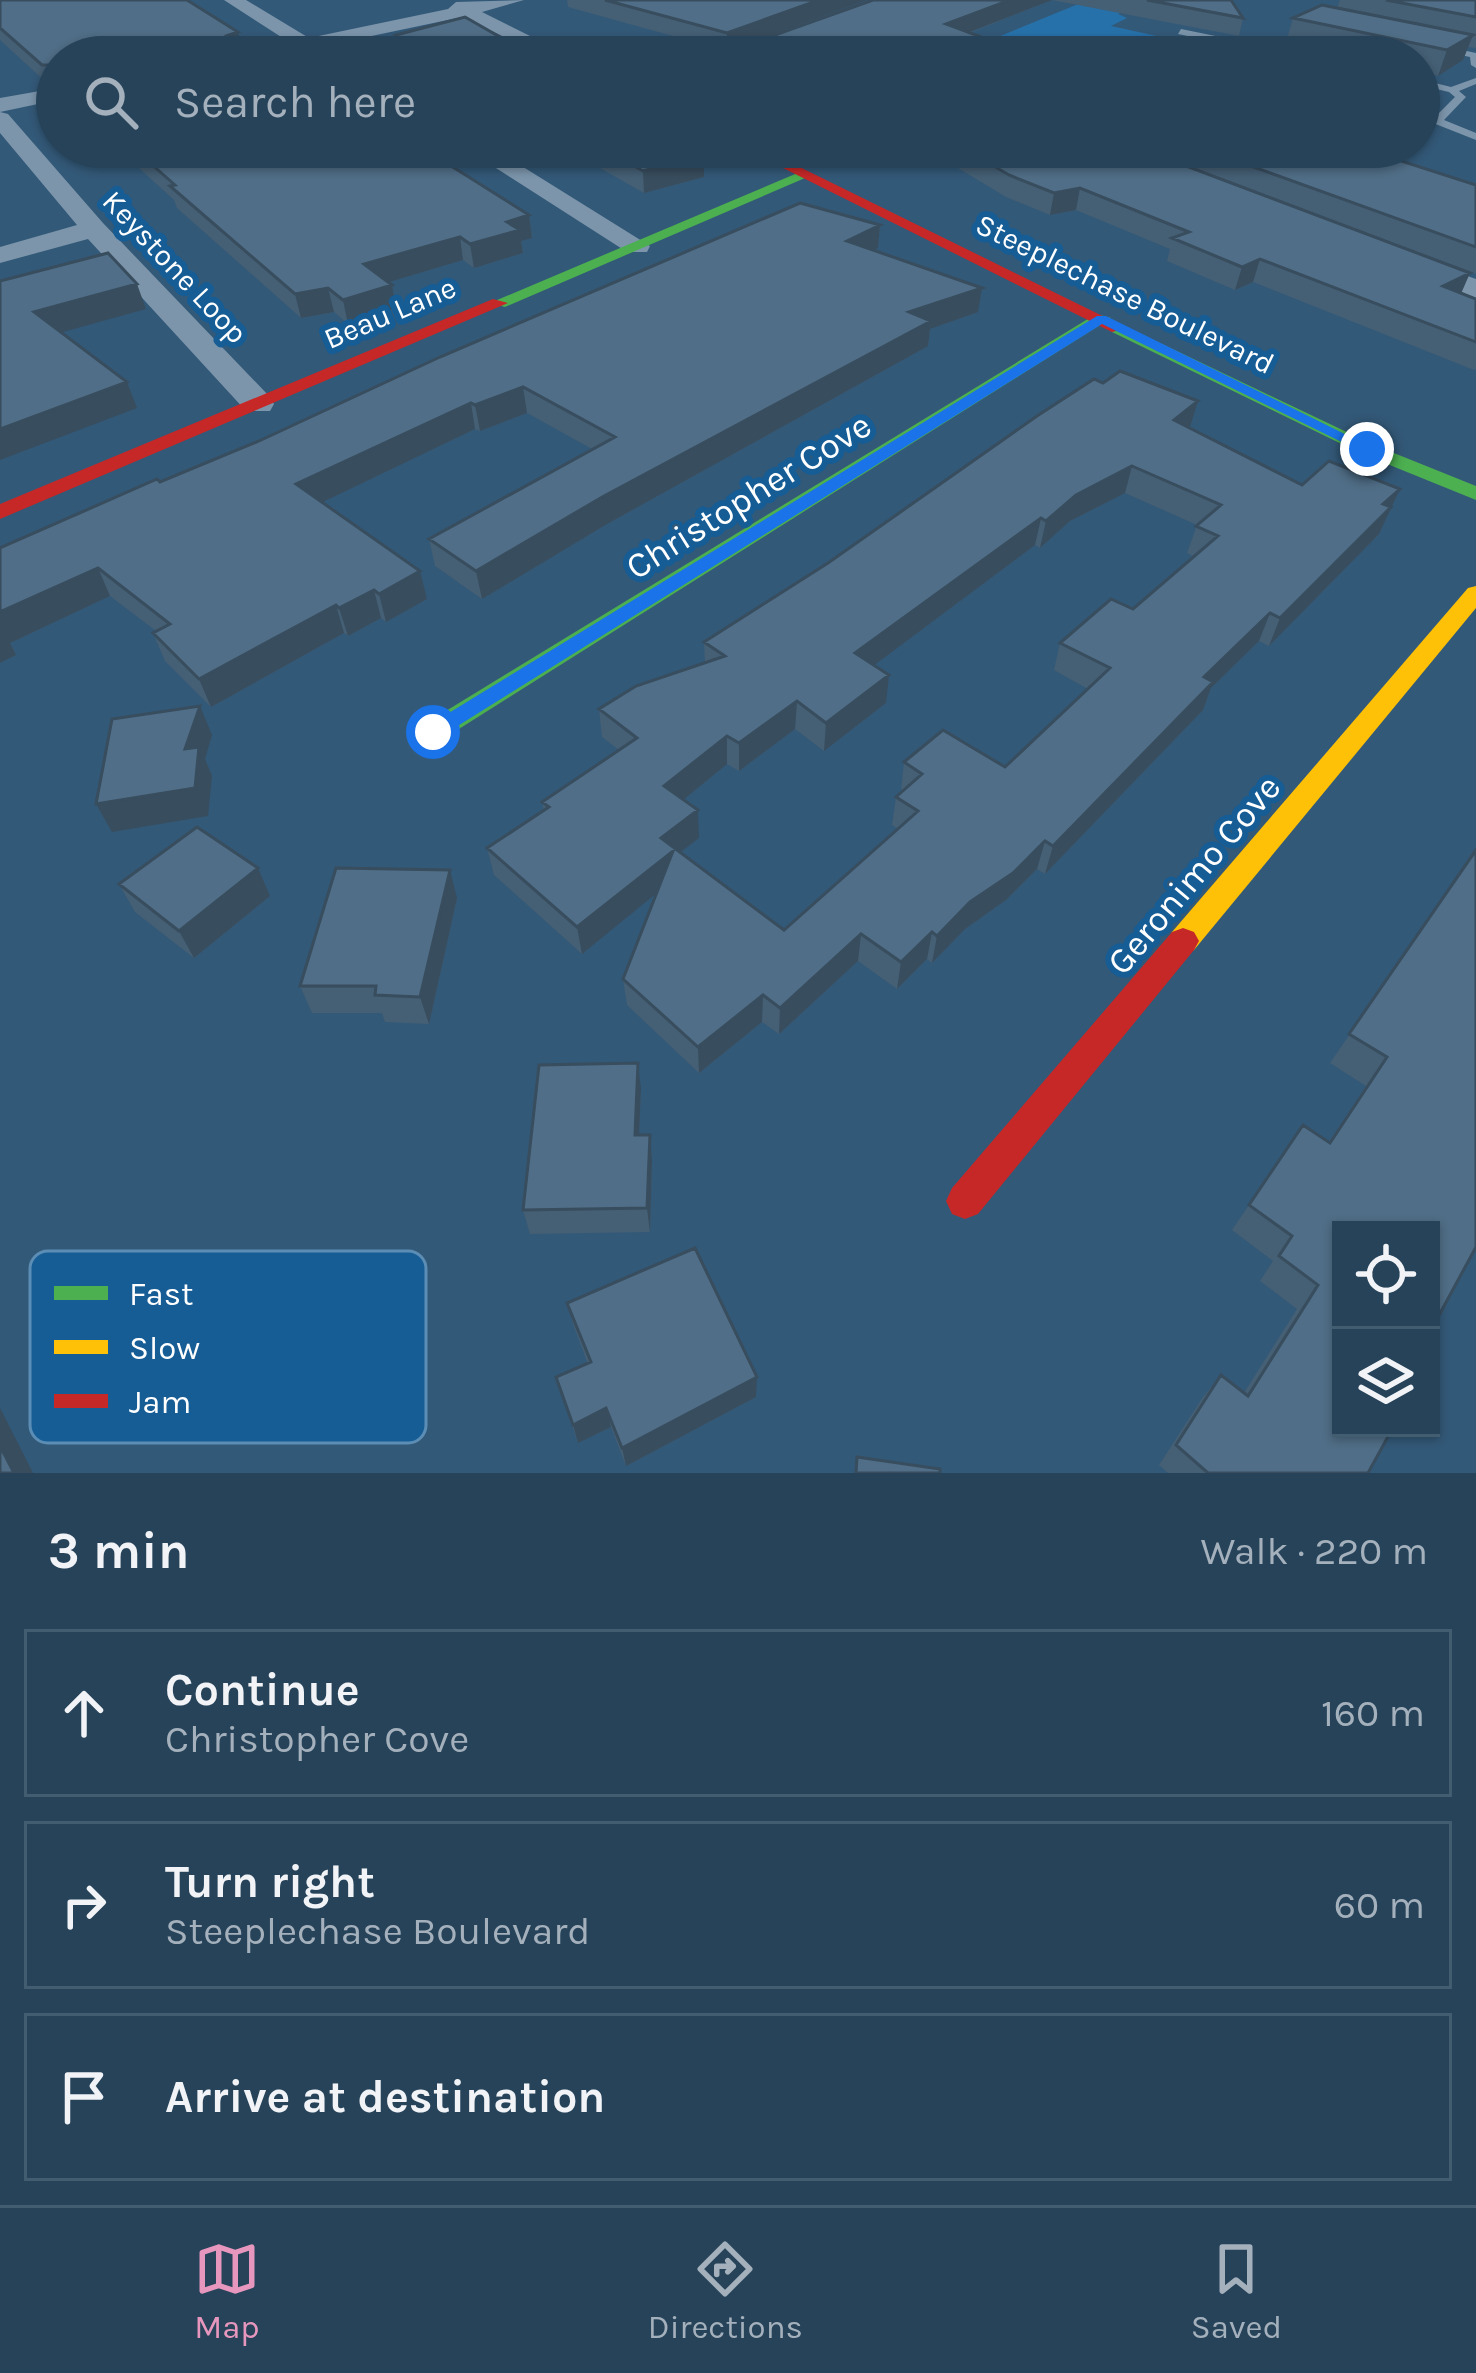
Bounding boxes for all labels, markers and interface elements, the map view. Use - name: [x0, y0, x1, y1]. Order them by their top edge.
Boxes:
- search box: [36, 36, 1440, 168]
- icon: search: [78, 69, 144, 135]
- text: Search here: [174, 76, 416, 128]
- street label: Keystone Loop: [95, 183, 255, 351]
- street label: Steeplechase Boulevard: [970, 206, 1280, 382]
- street label: Beau Lane: [319, 269, 461, 357]
- street label: Christopher Cove: [618, 404, 879, 588]
- route end: [1340, 422, 1394, 476]
- route start: [406, 705, 460, 759]
- street label: Geronimo Cove: [1098, 767, 1289, 983]
- map controls: [1332, 1221, 1440, 1437]
- button: locate: [1332, 1221, 1440, 1329]
- legend: [30, 1251, 426, 1443]
- text: Fast: [129, 1275, 193, 1313]
- text: Slow: [129, 1329, 200, 1367]
- button: layers: [1332, 1329, 1440, 1437]
- text: Jam: [129, 1383, 191, 1421]
- text: 3 min: [48, 1521, 190, 1581]
- text: Walk · 220 m: [1200, 1528, 1428, 1574]
- text: Continue: [165, 1664, 360, 1716]
- icon: ahead: [51, 1680, 117, 1746]
- text: 160 m: [1321, 1690, 1425, 1736]
- text: Christopher Cove: [165, 1716, 469, 1762]
- text: Turn right: [165, 1856, 375, 1908]
- icon: right: [51, 1872, 117, 1938]
- text: 60 m: [1334, 1882, 1425, 1928]
- text: Steeplechase Boulevard: [165, 1908, 590, 1954]
- icon: arrive: [51, 2064, 117, 2130]
- text: Arrive at destination: [165, 2071, 605, 2123]
- tab: Map: [194, 2236, 260, 2346]
- tab: Directions: [648, 2236, 803, 2346]
- tab: Saved: [1191, 2236, 1282, 2346]

